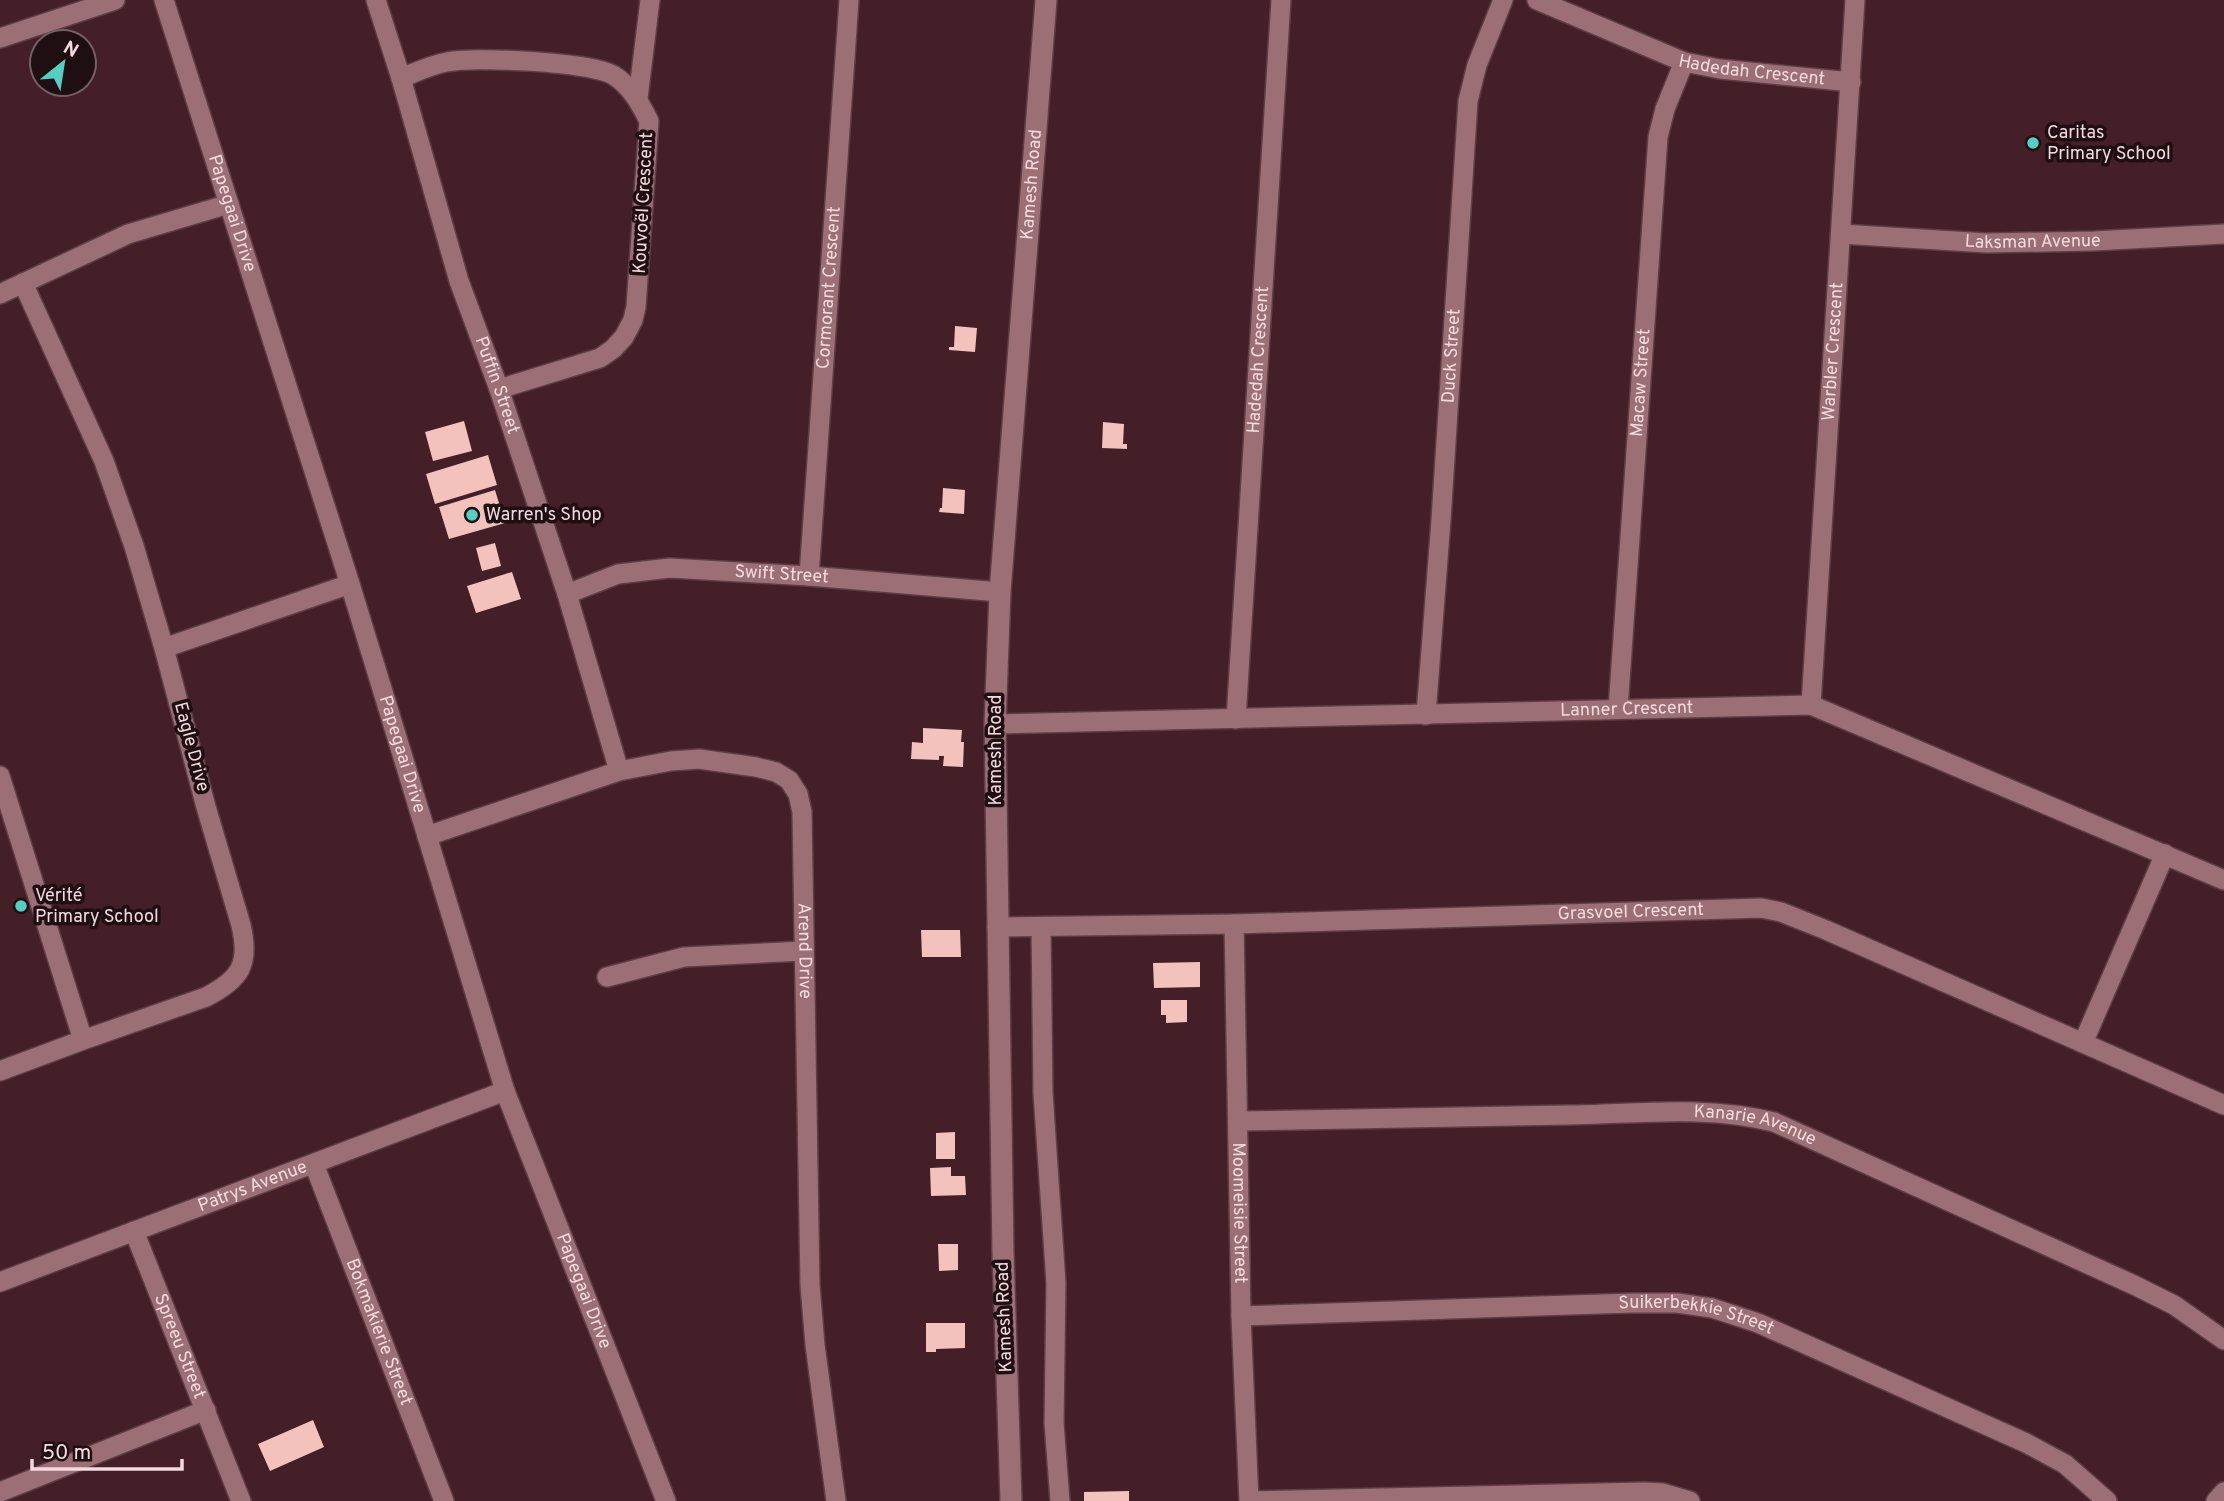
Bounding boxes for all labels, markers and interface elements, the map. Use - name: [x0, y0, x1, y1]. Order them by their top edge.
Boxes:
- north arrow: [28, 28, 98, 98]
- text: N: [59, 36, 82, 64]
- street label: Hadedah Crescent: [1677, 50, 1826, 91]
- place label: Caritas Primary School: [2047, 122, 2171, 166]
- street label: Kamesh Road: [1016, 128, 1047, 241]
- street label: Kouvoël Crescent: [629, 132, 659, 274]
- marker: Caritas Primary School: [2025, 135, 2041, 151]
- street label: Papegaai Drive: [203, 152, 261, 275]
- street label: Cormorant Crescent: [812, 206, 846, 370]
- street label: Laksman Avenue: [1964, 229, 2101, 255]
- street label: Warbler Crescent: [1817, 282, 1849, 422]
- street label: Hadedah Crescent: [1242, 285, 1275, 434]
- street label: Duck Street: [1437, 308, 1466, 404]
- street label: Macaw Street: [1626, 328, 1656, 438]
- street label: Puffin Street: [469, 333, 525, 437]
- place label: Warren's Shop: [486, 504, 602, 527]
- marker: Warren's Shop: [464, 507, 480, 523]
- street label: Swift Street: [734, 560, 830, 589]
- street label: Papegaai Drive: [373, 693, 431, 816]
- street label: Kamesh Road: [985, 695, 1008, 805]
- street label: Lanner Crescent: [1560, 696, 1694, 722]
- street label: Eagle Drive: [168, 700, 214, 794]
- place label: Vérité Primary School: [35, 885, 159, 929]
- marker: Vérité Primary School: [13, 898, 29, 914]
- street label: Grasvoel Crescent: [1557, 898, 1704, 926]
- street label: Arend Drive: [792, 902, 817, 999]
- street label: Kanarie Avenue: [1693, 1100, 1820, 1151]
- street label: Moomeisie Street: [1226, 1142, 1252, 1284]
- street label: Patrys Avenue: [195, 1155, 310, 1218]
- street label: Papegaai Drive: [551, 1230, 617, 1352]
- street label: Bokmakierie Street: [340, 1255, 418, 1409]
- street label: Kamesh Road: [992, 1261, 1018, 1373]
- street label: Spreeu Street: [149, 1290, 211, 1402]
- street label: Suikerbekkie Street: [1618, 1292, 1778, 1340]
- scale bar: [32, 1428, 182, 1472]
- text: 50 m: [42, 1440, 91, 1467]

